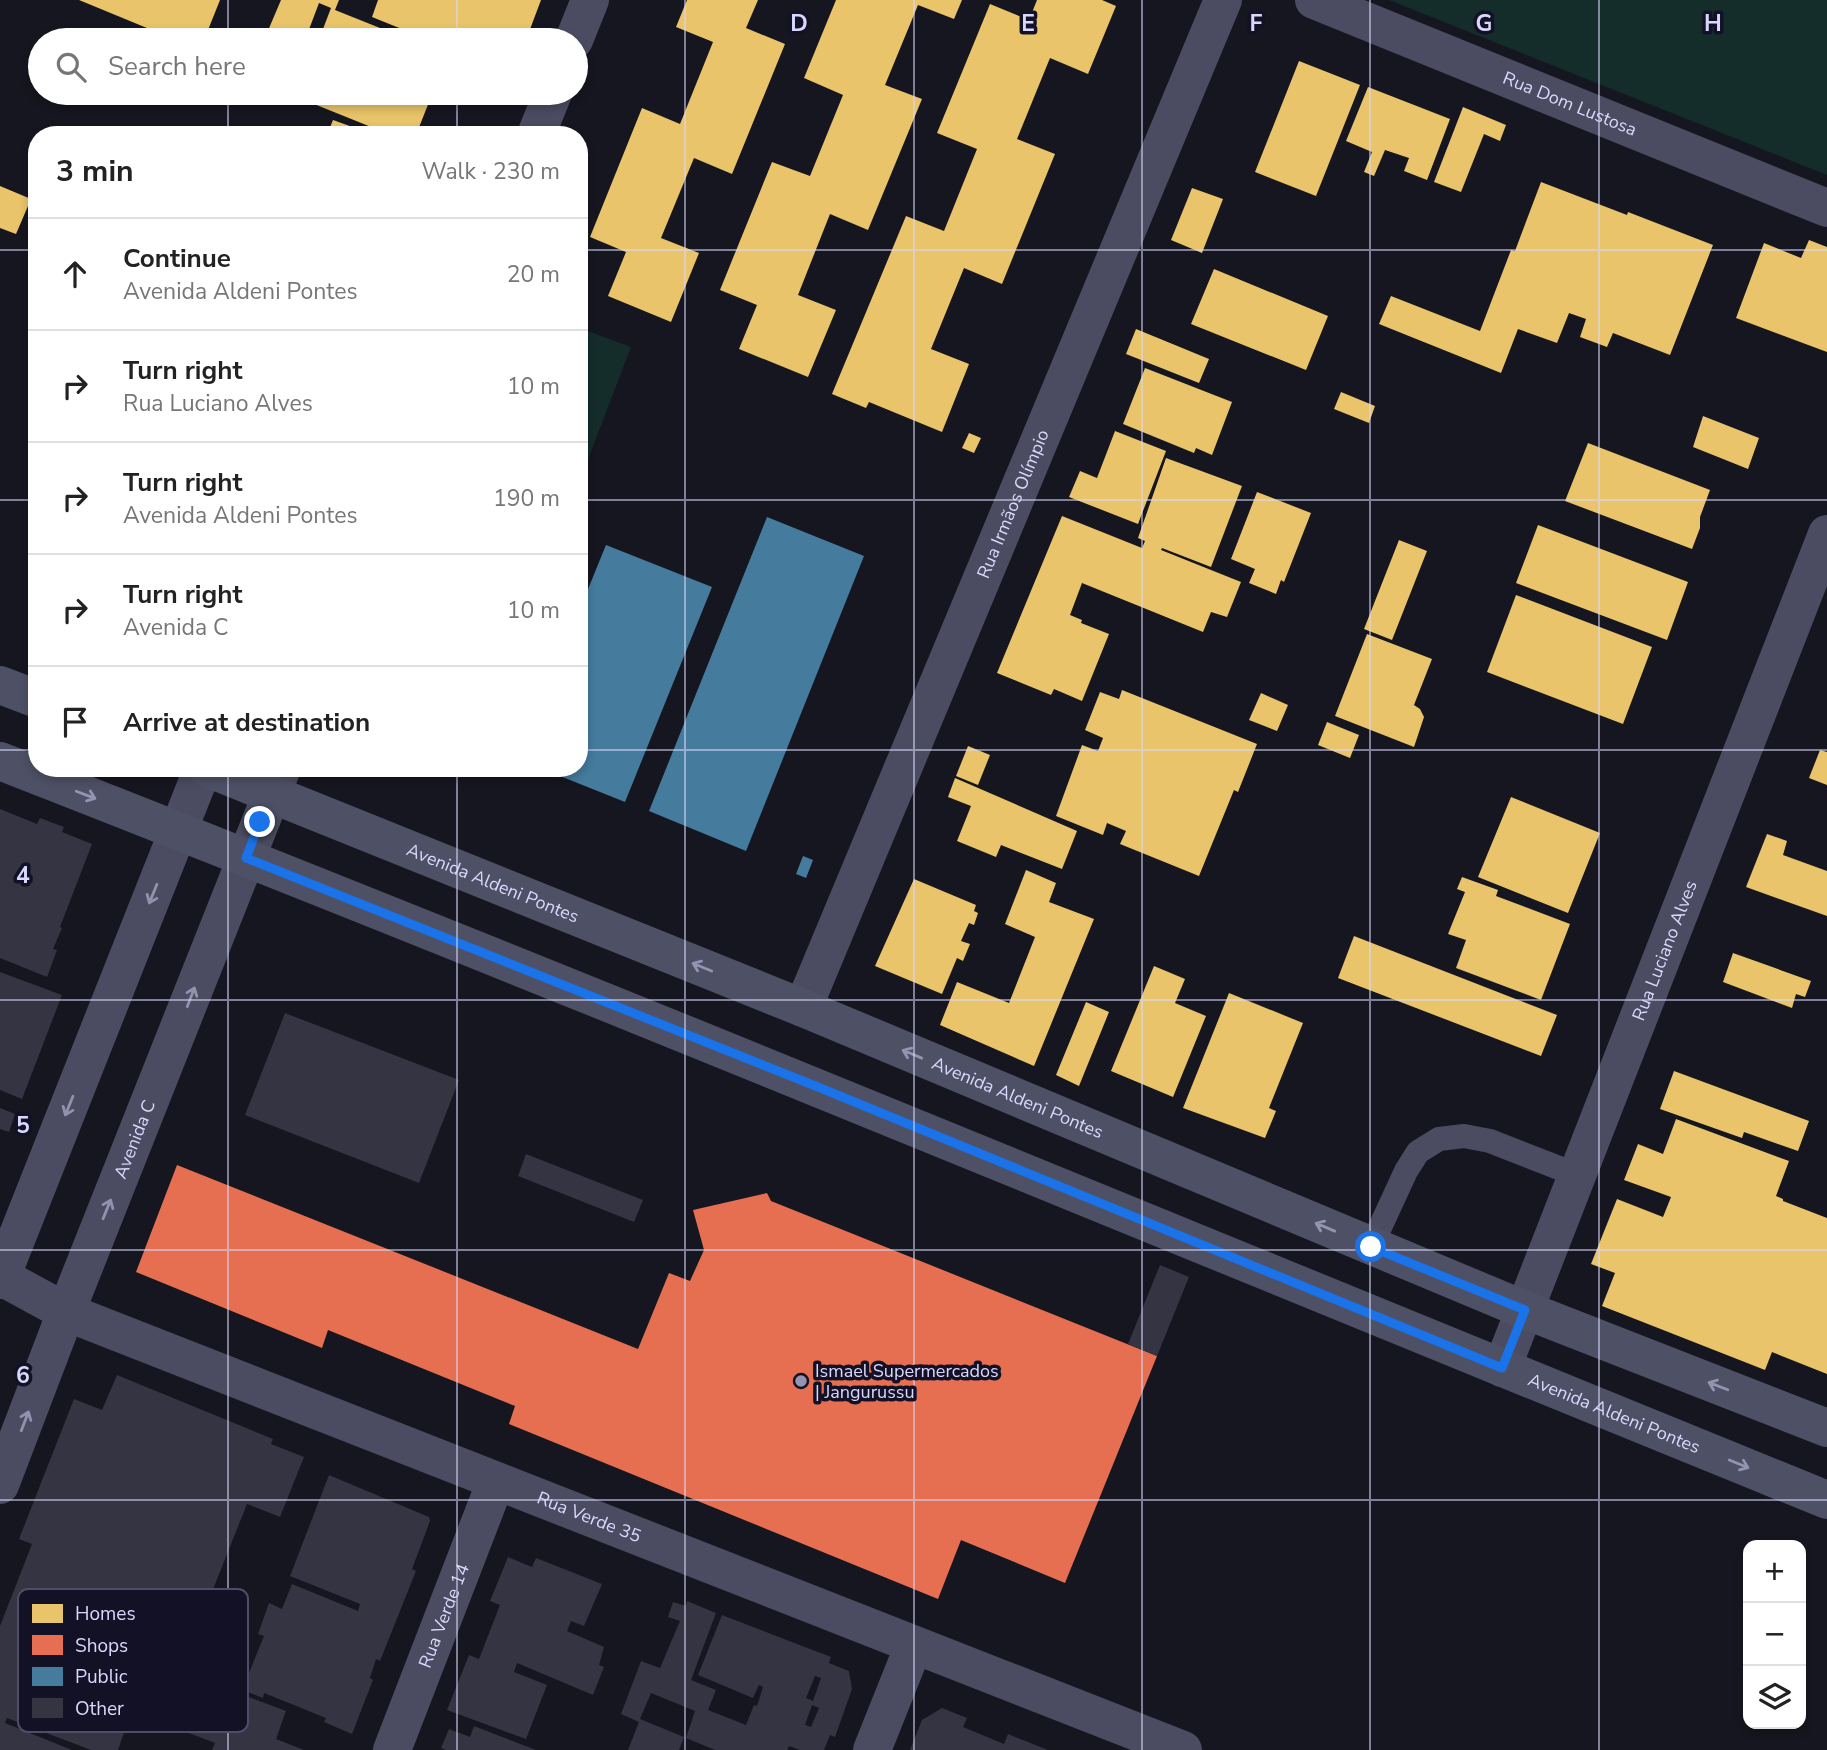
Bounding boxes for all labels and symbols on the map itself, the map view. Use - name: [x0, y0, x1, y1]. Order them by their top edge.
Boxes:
- text: D: [790, 8, 808, 39]
- text: E: [1021, 8, 1035, 39]
- text: F: [1250, 8, 1263, 39]
- text: G: [1476, 8, 1492, 39]
- text: H: [1704, 8, 1722, 39]
- street label: Rua Dom Lustosa: [1499, 66, 1640, 142]
- street label: Rua Irmãos Olímpio: [971, 426, 1055, 582]
- one-way arrow: [75, 789, 97, 802]
- route end: [244, 806, 275, 837]
- street label: Avenida Aldeni Pontes: [403, 838, 582, 928]
- text: 4: [16, 860, 30, 891]
- street label: Rua Luciano Alves: [1626, 877, 1703, 1024]
- one-way arrow: [146, 883, 159, 905]
- one-way arrow: [691, 960, 713, 973]
- one-way arrow: [185, 987, 198, 1009]
- one-way arrow: [902, 1047, 923, 1060]
- street label: Avenida Aldeni Pontes: [928, 1051, 1107, 1144]
- one-way arrow: [62, 1094, 75, 1116]
- street label: Avenida C: [108, 1096, 161, 1182]
- text: 5: [16, 1110, 30, 1141]
- one-way arrow: [102, 1199, 115, 1220]
- one-way arrow: [1315, 1220, 1336, 1233]
- route start: [1355, 1231, 1386, 1262]
- place label: Ismael Supermercados | Jangurussu: [815, 1359, 999, 1404]
- text: 6: [16, 1360, 30, 1391]
- street label: Avenida Aldeni Pontes: [1525, 1368, 1704, 1459]
- marker: Ismael Supermercados | Jangurussu: [793, 1373, 809, 1389]
- one-way arrow: [1707, 1378, 1729, 1391]
- one-way arrow: [19, 1411, 32, 1432]
- one-way arrow: [1728, 1459, 1749, 1472]
- street label: Rua Verde 35: [533, 1486, 645, 1548]
- street label: Rua Verde 14: [413, 1560, 475, 1671]
- legend: [18, 1589, 248, 1732]
- text: Homes: [75, 1601, 136, 1627]
- text: Shops: [75, 1633, 128, 1659]
- text: Public: [75, 1664, 128, 1690]
- text: Other: [75, 1696, 124, 1722]

